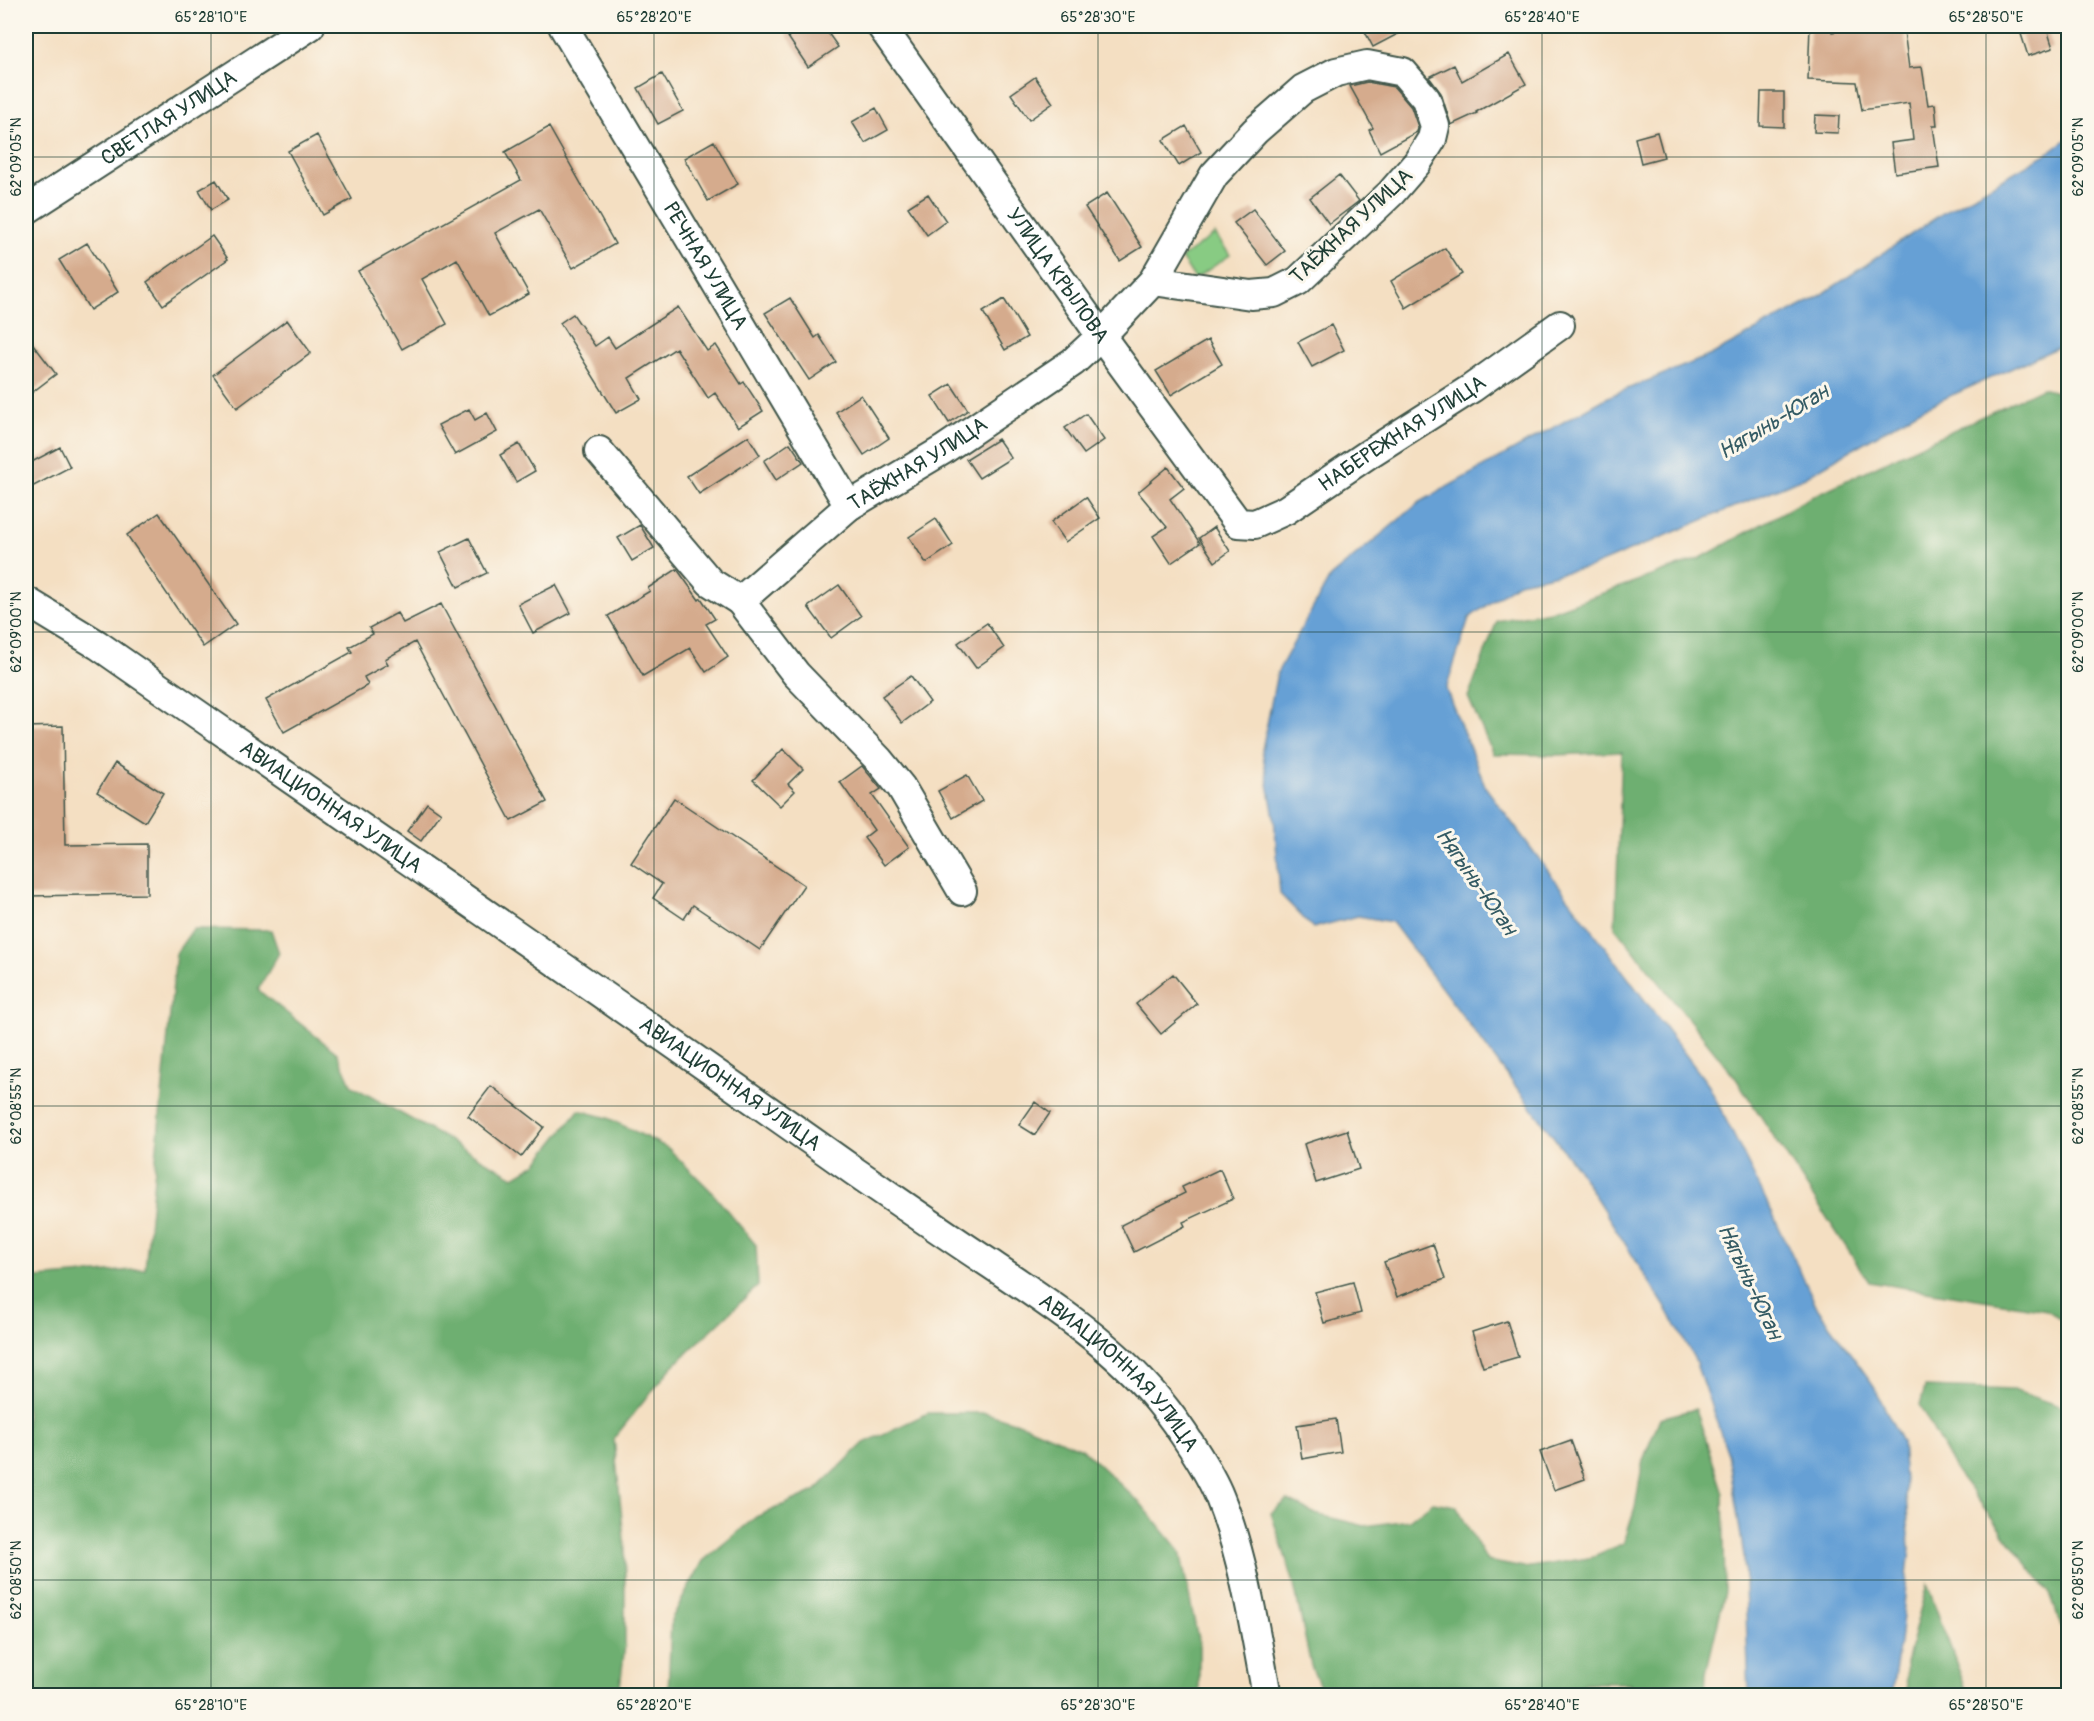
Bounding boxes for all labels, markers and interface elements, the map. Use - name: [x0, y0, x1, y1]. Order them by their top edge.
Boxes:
- text: 65°28'10"E: [175, 8, 247, 27]
- text: 65°28'20"E: [617, 8, 692, 27]
- text: 65°28'30"E: [1061, 8, 1136, 27]
- text: 65°28'40"E: [1504, 8, 1580, 27]
- text: 65°28'50"E: [1949, 8, 2023, 27]
- street label: СВЕТЛАЯ УЛИЦА: [96, 64, 242, 172]
- text: 62°09'05"N: [7, 117, 26, 197]
- text: 62°09'05"N: [2069, 117, 2088, 197]
- street label: ТАЁЖНАЯ УЛИЦА: [1284, 162, 1419, 290]
- street label: РЕЧНАЯ УЛИЦА: [657, 197, 754, 335]
- street label: УЛИЦА КРЫЛОВА: [1000, 203, 1115, 349]
- street label: НАБЕРЕЖНАЯ УЛИЦА: [1313, 369, 1491, 498]
- water label: Нягынь-Юган: [1713, 377, 1836, 466]
- street label: ТАЁЖНАЯ УЛИЦА: [843, 411, 993, 517]
- text: 62°09'00"N: [7, 591, 26, 673]
- text: 62°09'00"N: [2069, 591, 2088, 673]
- street label: АВИАЦИОННАЯ УЛИЦА: [234, 735, 427, 880]
- water label: Нягынь-Юган: [1429, 823, 1524, 942]
- street label: АВИАЦИОННАЯ УЛИЦА: [634, 1011, 826, 1157]
- text: 62°08'55"N: [7, 1068, 26, 1144]
- text: 62°08'55"N: [2069, 1068, 2088, 1144]
- water label: Нягынь-Юган: [1711, 1219, 1790, 1345]
- street label: АВИАЦИОННАЯ УЛИЦА: [1033, 1288, 1204, 1457]
- text: 62°08'50"N: [7, 1540, 26, 1620]
- text: 62°08'50"N: [2069, 1540, 2088, 1620]
- text: 65°28'10"E: [175, 1696, 247, 1715]
- text: 65°28'20"E: [617, 1696, 692, 1715]
- text: 65°28'30"E: [1061, 1696, 1136, 1715]
- text: 65°28'40"E: [1504, 1696, 1580, 1715]
- text: 65°28'50"E: [1949, 1696, 2023, 1715]

